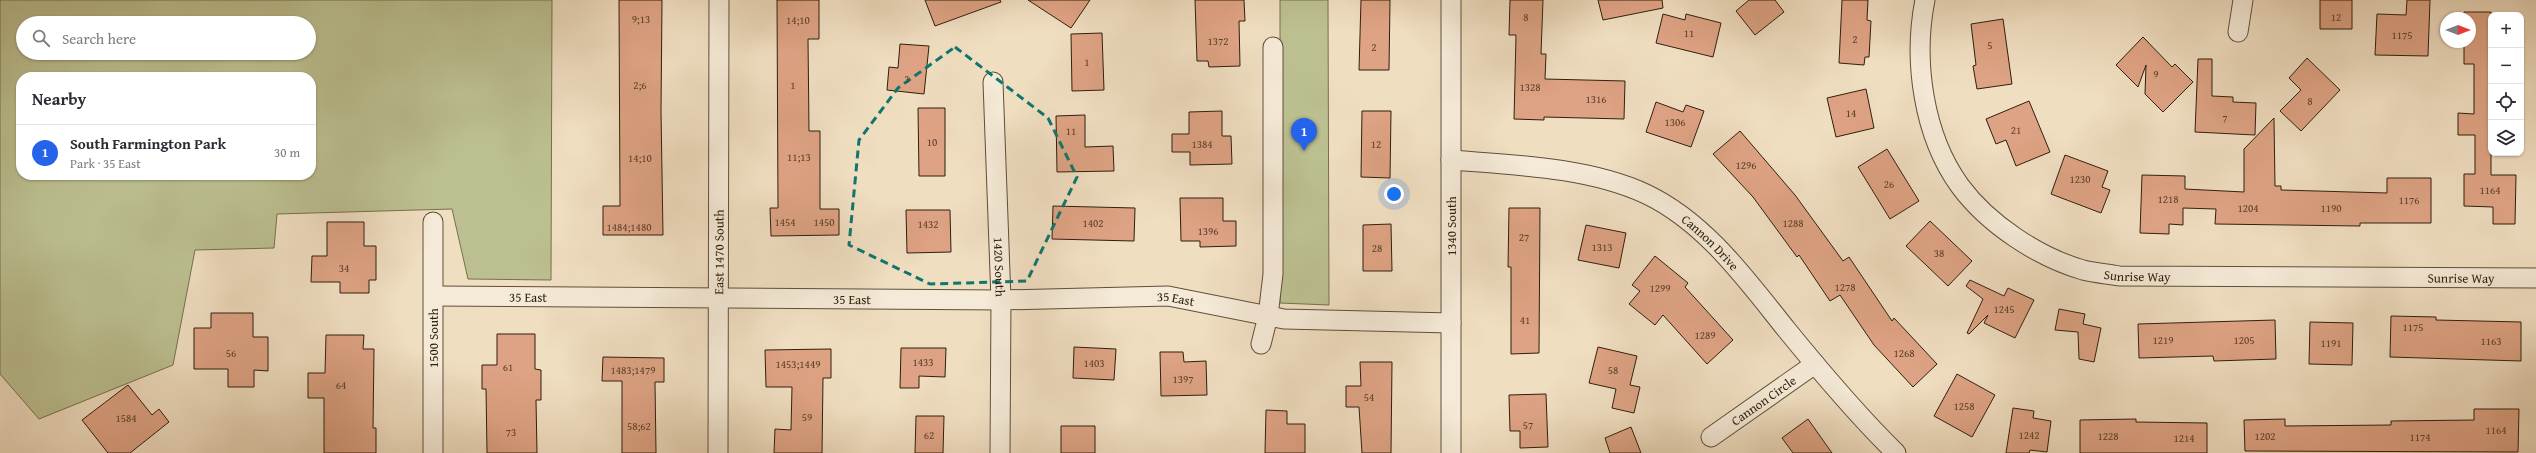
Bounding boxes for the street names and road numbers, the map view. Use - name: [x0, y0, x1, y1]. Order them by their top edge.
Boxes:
- street label: 1340 South: [1442, 195, 1461, 256]
- street label: East 1470 South: [709, 209, 729, 295]
- street label: Cannon Drive: [1677, 210, 1743, 275]
- street label: 1420 South: [989, 237, 1010, 298]
- street label: Sunrise Way: [2102, 265, 2171, 286]
- street label: Sunrise Way: [2427, 268, 2495, 288]
- street label: 35 East: [1157, 287, 1197, 311]
- street label: 35 East: [509, 288, 547, 307]
- street label: 35 East: [833, 290, 871, 309]
- street label: 1500 South: [424, 307, 443, 368]
- street label: Cannon Circle: [1727, 371, 1800, 430]

